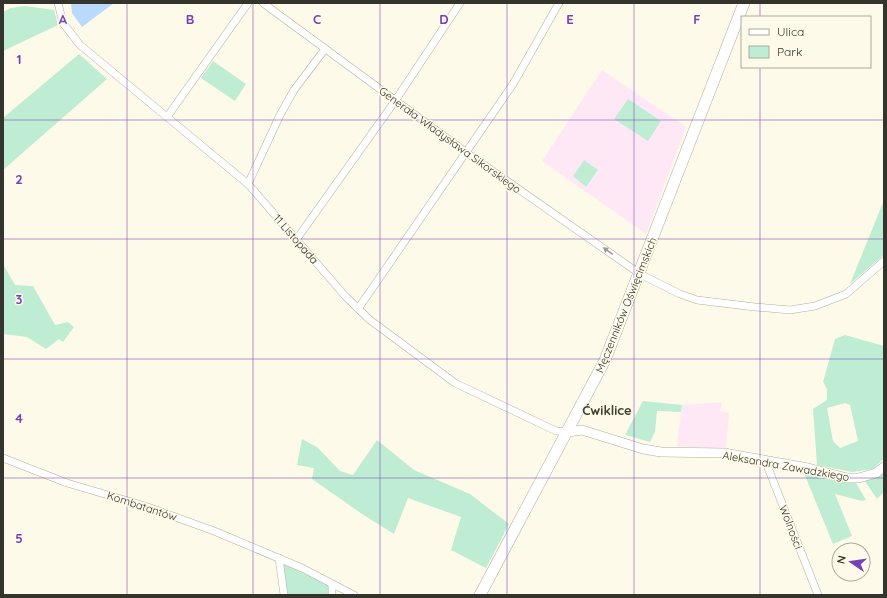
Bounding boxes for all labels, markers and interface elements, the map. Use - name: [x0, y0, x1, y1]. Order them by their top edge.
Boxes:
- text: A: [59, 11, 68, 27]
- text: B: [186, 11, 194, 27]
- text: C: [313, 11, 321, 27]
- text: D: [439, 11, 449, 27]
- text: E: [566, 11, 574, 27]
- text: F: [693, 11, 701, 27]
- legend: [741, 16, 871, 68]
- text: Ulica: [777, 24, 804, 39]
- text: Park: [777, 44, 802, 59]
- text: 1: [16, 51, 22, 67]
- street label: Generała Władysława Sikorskiego: [376, 84, 524, 196]
- text: 2: [15, 171, 23, 187]
- street label: 11 Listopada: [271, 211, 321, 267]
- street label: Męczenników Oświęcimskich: [592, 235, 660, 375]
- one-way arrow: [602, 247, 613, 255]
- text: 3: [16, 291, 23, 307]
- district label: Ćwiklice: [582, 402, 632, 418]
- text: 4: [15, 410, 23, 426]
- street label: Aleksandra Zawadzkiego: [721, 448, 851, 484]
- street label: Kombatantów: [105, 488, 179, 524]
- street label: Wolności: [776, 503, 806, 551]
- text: 5: [15, 530, 23, 546]
- north arrow: [831, 542, 871, 582]
- text: N: [834, 554, 849, 565]

